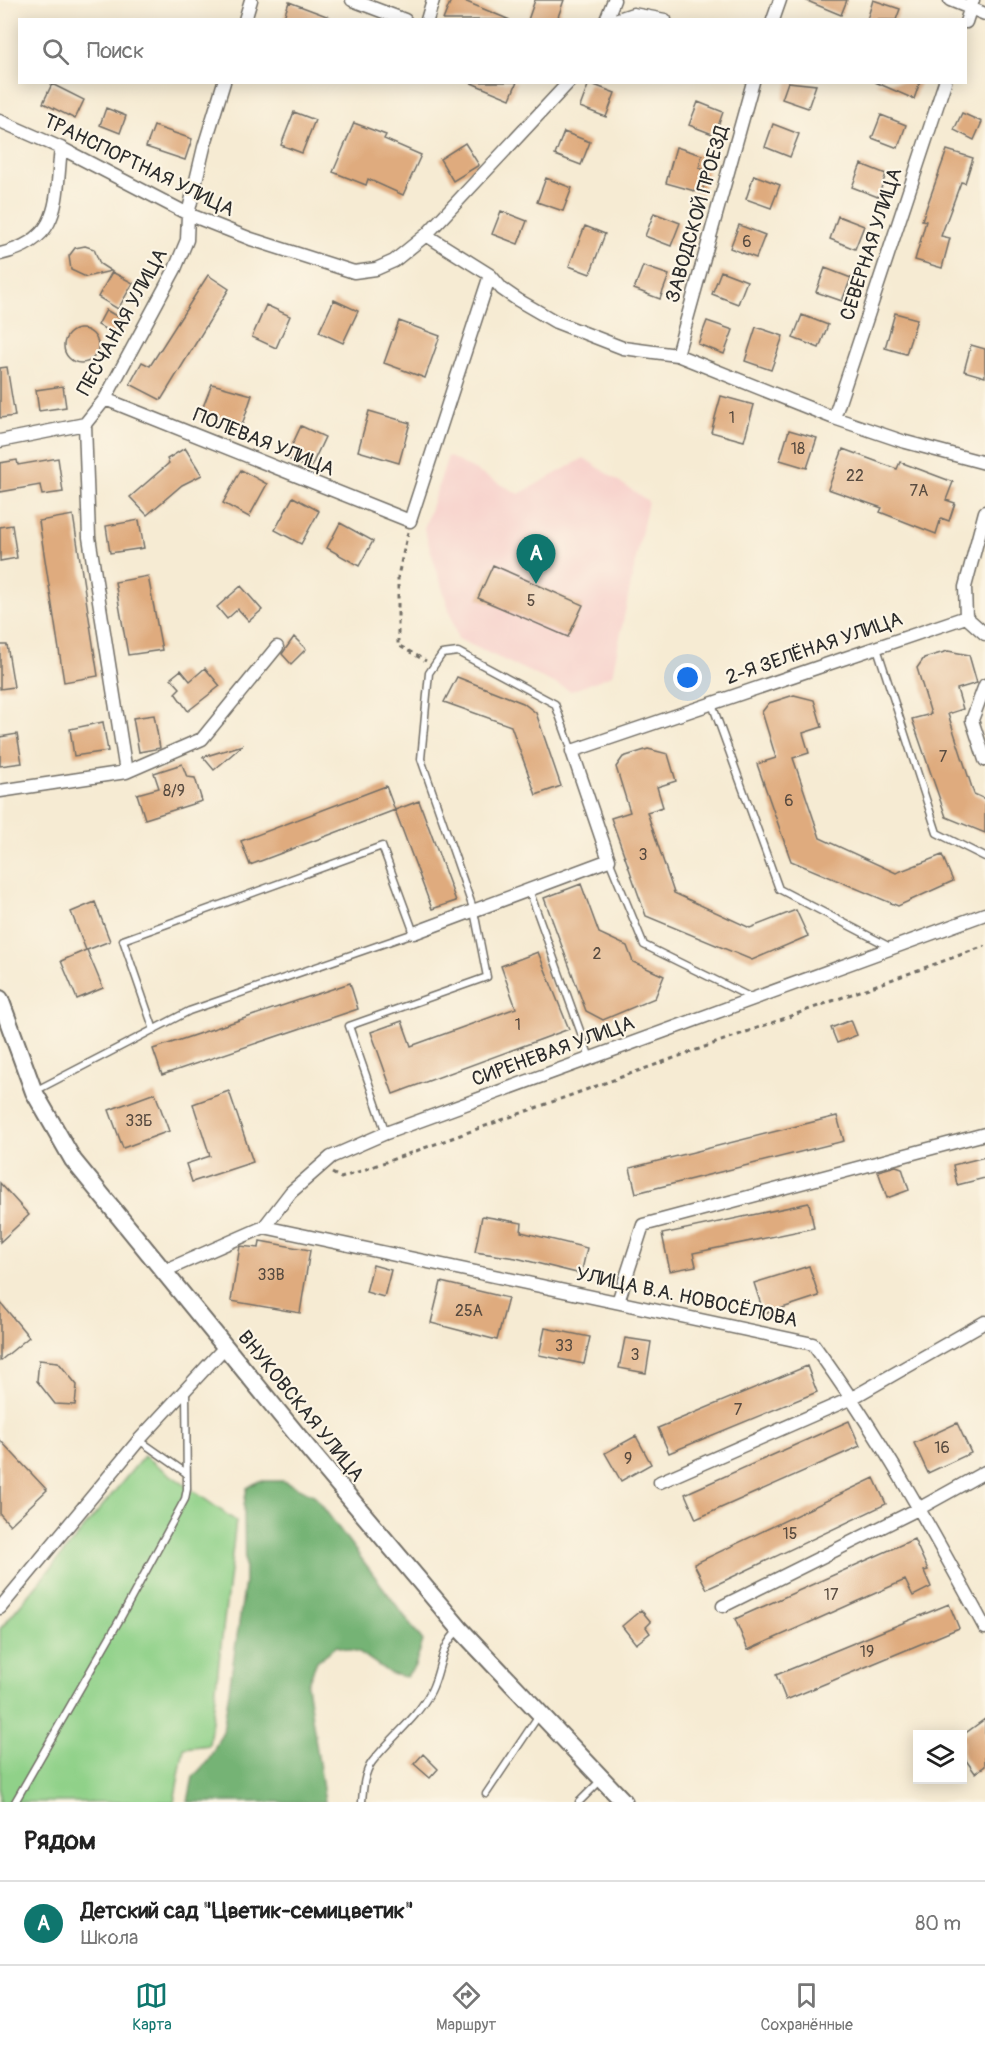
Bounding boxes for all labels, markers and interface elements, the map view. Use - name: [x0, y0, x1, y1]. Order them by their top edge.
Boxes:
- search box: [18, 18, 967, 84]
- icon: search: [39, 35, 72, 68]
- text: Поиск: [87, 37, 144, 65]
- street label: ТРАНСПОРТНАЯ УЛИЦА: [39, 108, 239, 222]
- street label: ЗАВОДСКОЙ ПРОЕЗД: [660, 122, 735, 305]
- street label: СЕВЕРНАЯ УЛИЦА: [835, 164, 907, 324]
- house number: 6: [742, 232, 752, 252]
- street label: ПЕСЧАНАЯ УЛИЦА: [71, 244, 173, 400]
- street label: ПОЛЕВАЯ УЛИЦА: [190, 402, 338, 482]
- house number: 1: [729, 408, 735, 428]
- house number: 18: [791, 439, 805, 459]
- house number: 22: [846, 466, 864, 486]
- house number: 7А: [910, 481, 928, 501]
- pin: A: [516, 534, 556, 584]
- house number: 5: [527, 591, 535, 611]
- street label: 2-Я ЗЕЛЁНАЯ УЛИЦА: [722, 606, 906, 690]
- your location: [673, 663, 702, 692]
- house number: 7: [939, 747, 948, 767]
- house number: 8/9: [163, 781, 185, 801]
- house number: 6: [784, 791, 794, 811]
- house number: 3: [639, 845, 648, 865]
- house number: 2: [593, 944, 602, 964]
- street label: СИРЕНЕВАЯ УЛИЦА: [468, 1010, 638, 1092]
- house number: 1: [515, 1015, 521, 1035]
- house number: 33Б: [125, 1111, 153, 1131]
- street label: УЛИЦА В.А. НОВОСЁЛОВА: [574, 1261, 800, 1333]
- house number: 33В: [258, 1265, 284, 1285]
- house number: 25А: [455, 1301, 483, 1321]
- street label: ВНУКОВСКАЯ УЛИЦА: [232, 1325, 370, 1487]
- house number: 33: [555, 1336, 573, 1356]
- house number: 3: [631, 1345, 640, 1365]
- house number: 7: [734, 1400, 743, 1420]
- house number: 16: [934, 1438, 950, 1458]
- house number: 9: [624, 1449, 632, 1469]
- house number: 15: [783, 1524, 797, 1544]
- house number: 17: [824, 1585, 839, 1605]
- house number: 19: [860, 1642, 874, 1662]
- map controls: [913, 1730, 967, 1784]
- button: layers: [913, 1730, 967, 1784]
- text: Рядом: [24, 1825, 96, 1857]
- text: Детский сад "Цветик-семицветик": [81, 1897, 414, 1925]
- text: A: [37, 1911, 50, 1936]
- text: 80 m: [915, 1911, 961, 1936]
- text: Школа: [81, 1925, 138, 1950]
- tab: Карта: [132, 1979, 172, 2035]
- tab: Маршрут: [436, 1979, 496, 2035]
- tab: Сохранённые: [761, 1979, 853, 2035]

